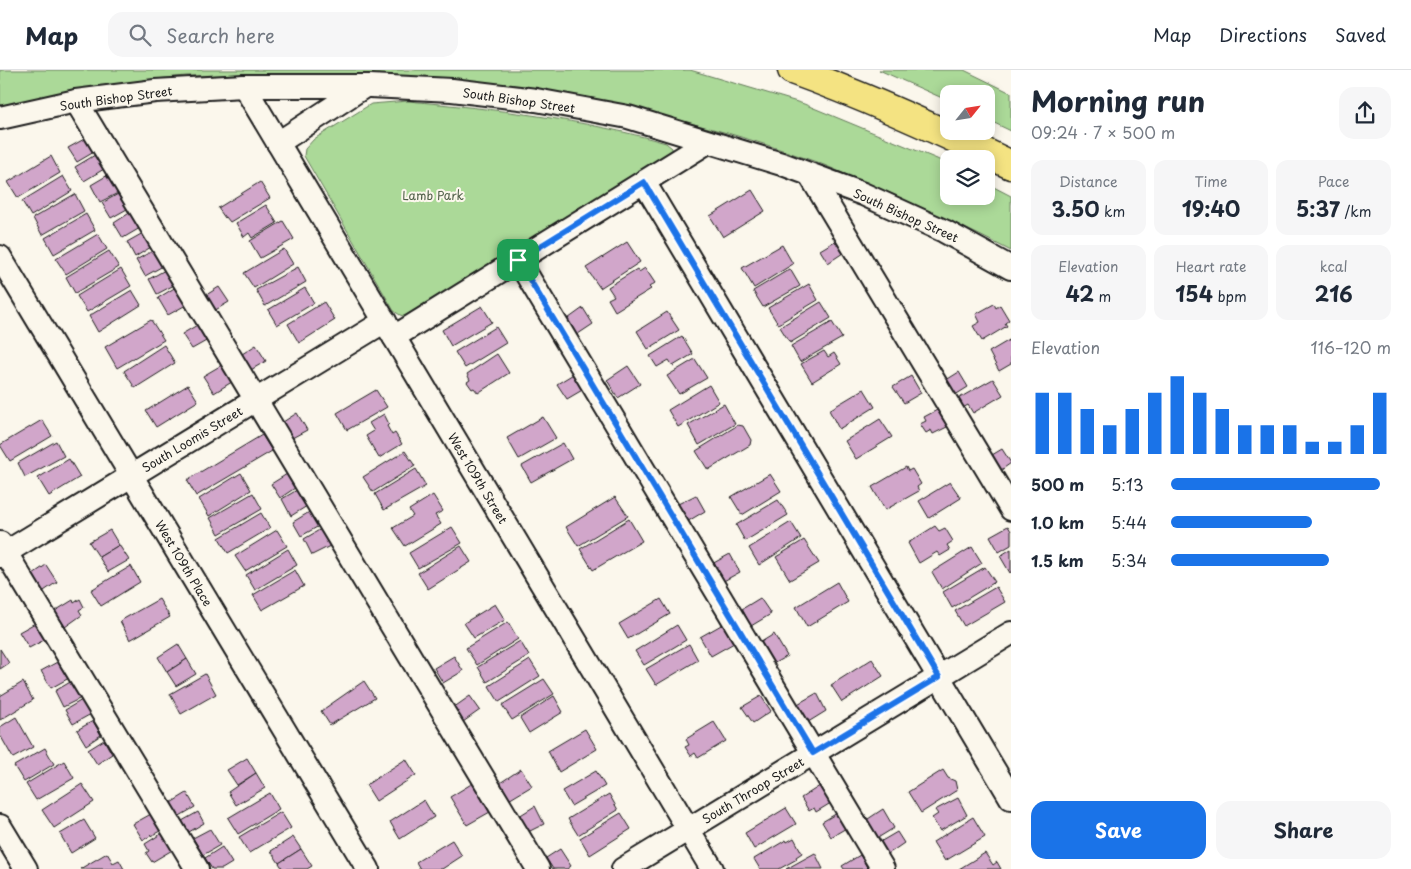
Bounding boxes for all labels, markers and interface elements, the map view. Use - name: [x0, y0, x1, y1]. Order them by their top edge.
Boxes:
- search box: [108, 12, 458, 57]
- text: Map: [25, 17, 78, 53]
- icon: search: [126, 21, 154, 49]
- text: Search here: [166, 21, 275, 49]
- text: Map: [1153, 21, 1191, 48]
- text: Directions: [1219, 21, 1307, 48]
- text: Saved: [1335, 21, 1386, 48]
- text: Morning run: [1031, 79, 1205, 122]
- street label: South Bishop Street: [59, 81, 173, 115]
- street label: South Bishop Street: [462, 83, 576, 117]
- north arrow: [940, 85, 995, 140]
- map controls: [940, 85, 995, 205]
- button: share: [1339, 87, 1391, 139]
- text: 09:24 · 7 × 500 m: [1031, 120, 1175, 144]
- button: layers: [940, 150, 995, 205]
- text: Distance: [1059, 171, 1118, 192]
- text: Time: [1194, 171, 1228, 192]
- text: Pace: [1318, 171, 1349, 192]
- street label: South Bishop Street: [851, 184, 962, 246]
- park label: Lamb Park: [402, 186, 464, 204]
- text: 3.50: [1051, 192, 1100, 224]
- text: 19:40: [1182, 192, 1240, 224]
- text: 5:37: [1296, 192, 1340, 224]
- text: km: [1100, 201, 1125, 222]
- text: /km: [1340, 201, 1371, 222]
- pin: [497, 239, 539, 281]
- icon: arrive: [504, 246, 532, 274]
- text: Elevation: [1058, 256, 1119, 277]
- text: Heart rate: [1176, 256, 1246, 277]
- text: kcal: [1320, 256, 1348, 277]
- text: 42: [1065, 277, 1094, 309]
- text: 154: [1175, 277, 1213, 309]
- text: 216: [1315, 277, 1353, 309]
- text: m: [1094, 286, 1111, 307]
- text: bpm: [1213, 286, 1247, 307]
- text: Elevation: [1031, 335, 1100, 359]
- text: 116–120 m: [1310, 335, 1391, 359]
- street label: South Loomis Street: [138, 402, 246, 476]
- street label: West 109th Street: [444, 429, 512, 527]
- text: 500 m: [1031, 472, 1084, 496]
- text: 5:13: [1111, 472, 1144, 496]
- text: 1.0 km: [1031, 510, 1084, 534]
- text: 5:44: [1111, 510, 1147, 534]
- street label: West 109th Place: [151, 516, 217, 610]
- text: 1.5 km: [1031, 548, 1084, 572]
- text: 5:34: [1111, 548, 1147, 572]
- street label: South Throop Street: [699, 752, 807, 828]
- button: Save: [1031, 801, 1206, 859]
- button: Share: [1216, 801, 1391, 859]

